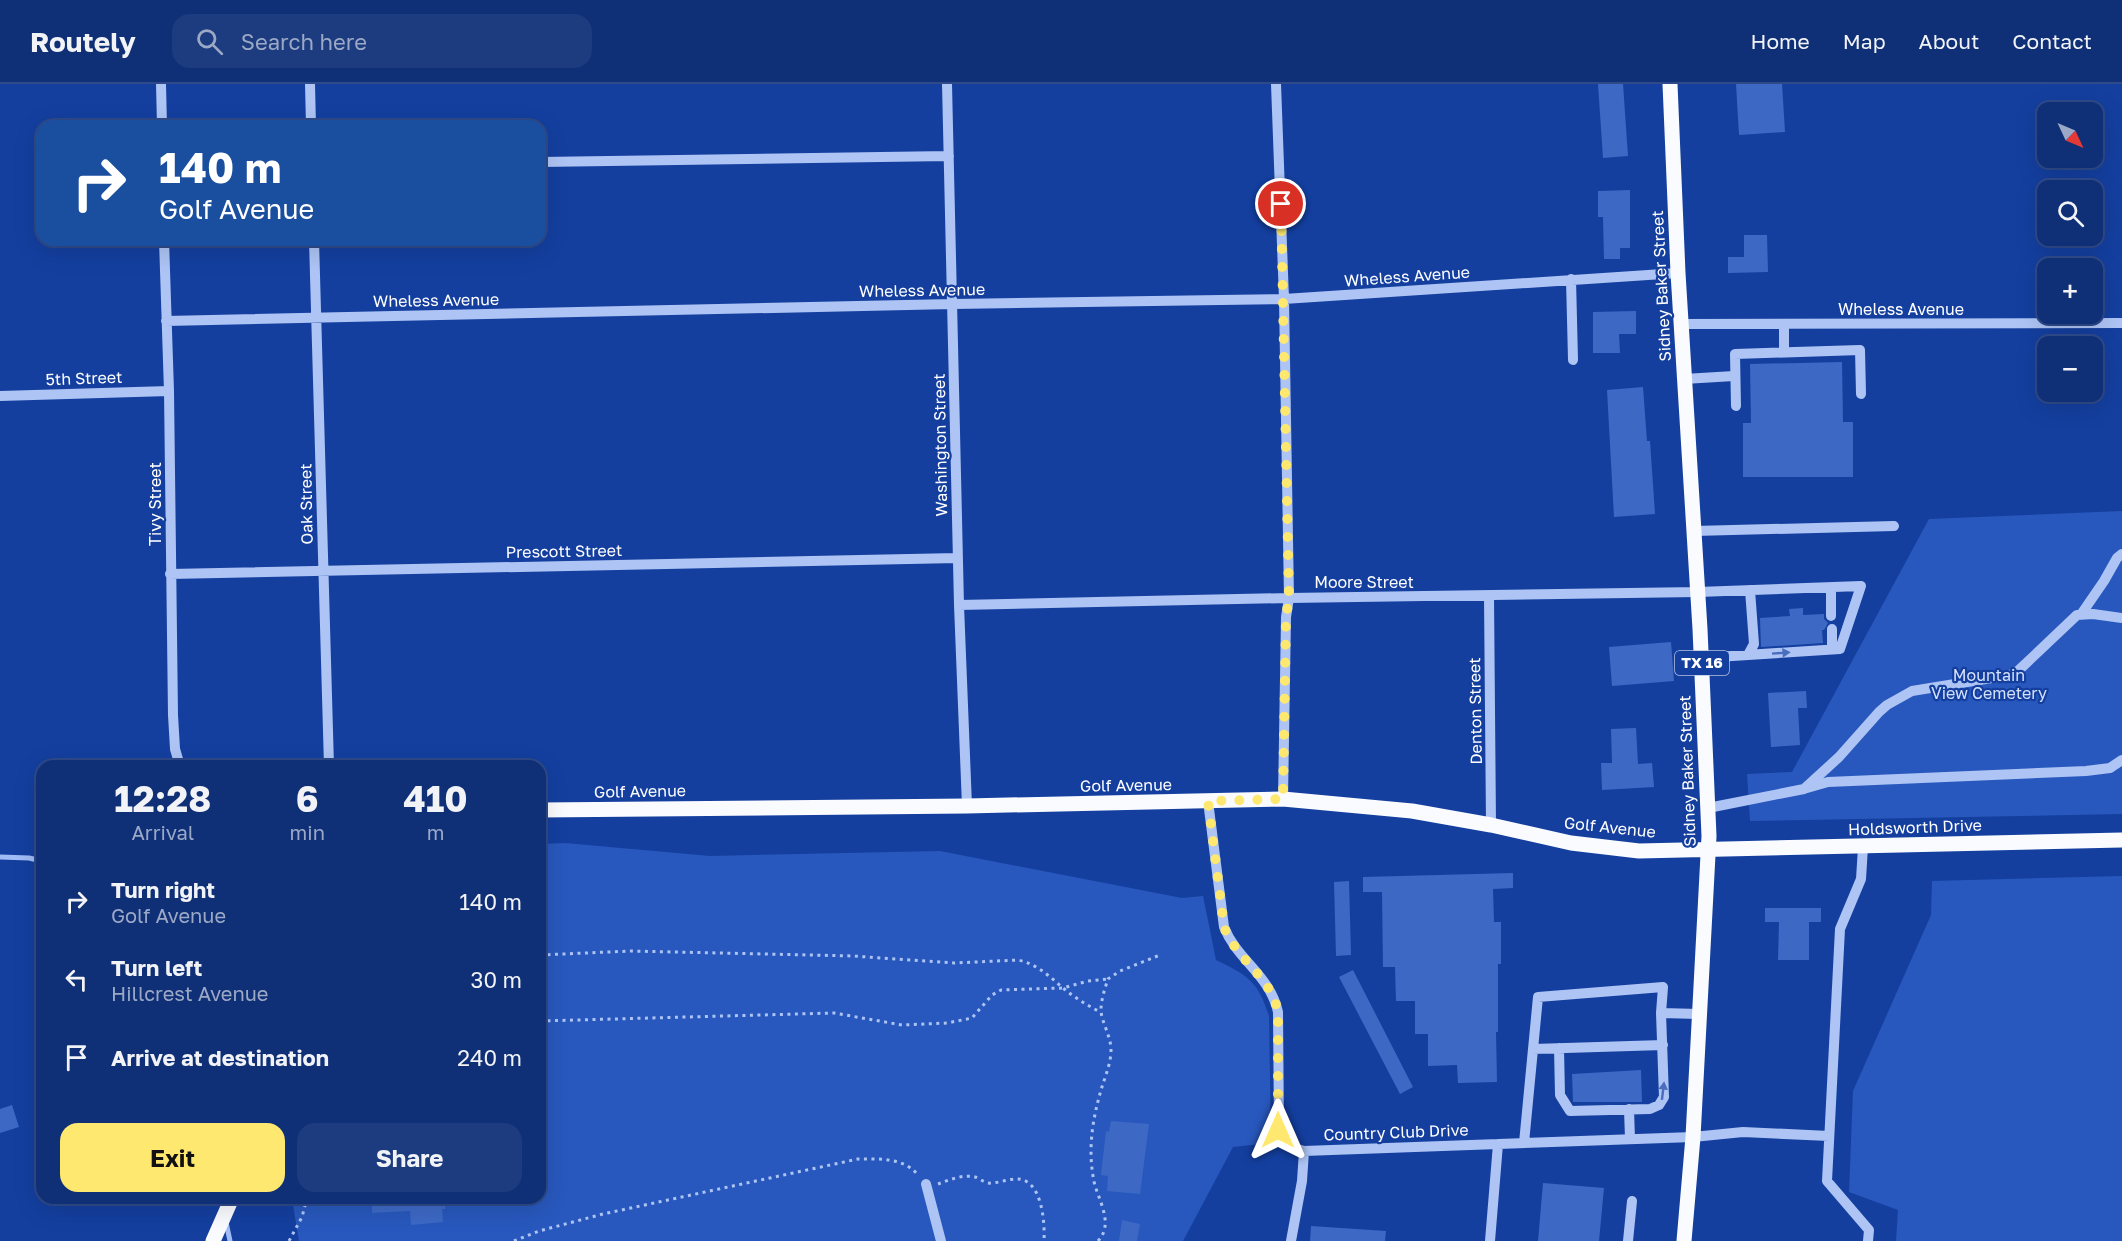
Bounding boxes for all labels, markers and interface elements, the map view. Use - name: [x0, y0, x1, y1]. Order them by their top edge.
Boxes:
- search box: [172, 14, 592, 68]
- text: Routely: [30, 25, 136, 58]
- icon: search: [193, 25, 226, 58]
- text: Search here: [241, 28, 367, 55]
- text: Home: [1750, 28, 1810, 54]
- text: Map: [1843, 28, 1886, 54]
- text: About: [1919, 28, 1979, 54]
- text: Contact: [2012, 28, 2092, 54]
- north arrow: [2037, 102, 2103, 168]
- map controls: [2037, 102, 2103, 402]
- text: 140 m: [159, 142, 281, 192]
- icon: right: [60, 144, 138, 222]
- pin: [1255, 178, 1306, 229]
- button: search: [2037, 180, 2103, 246]
- icon: arrive: [1264, 187, 1297, 220]
- text: Golf Avenue: [159, 193, 314, 225]
- street label: Sidney Baker Street: [1647, 210, 1675, 362]
- button: +: [2037, 258, 2103, 324]
- street label: Wheless Avenue: [1343, 262, 1471, 290]
- street label: Wheless Avenue: [859, 279, 985, 301]
- street label: Wheless Avenue: [373, 289, 499, 311]
- street label: Wheless Avenue: [1838, 299, 1964, 319]
- button: −: [2037, 336, 2103, 402]
- street label: 5th Street: [45, 367, 123, 389]
- street label: Washington Street: [929, 373, 951, 517]
- street label: Tivy Street: [145, 462, 165, 546]
- street label: Oak Street: [295, 463, 317, 545]
- street label: Prescott Street: [506, 540, 622, 562]
- street label: Moore Street: [1314, 572, 1414, 592]
- one-way arrow: [1771, 648, 1790, 657]
- road number: TX 16: [1675, 651, 1729, 675]
- street label: Denton Street: [1464, 657, 1486, 765]
- park label: Mountain View Cemetery: [1931, 665, 2047, 703]
- street label: Sidney Baker Street: [1674, 695, 1700, 847]
- street label: Golf Avenue: [1080, 774, 1172, 796]
- text: 12:28: [114, 777, 211, 820]
- text: 6: [296, 777, 319, 820]
- text: 410: [403, 777, 468, 820]
- street label: Golf Avenue: [594, 780, 686, 802]
- street label: Golf Avenue: [1563, 812, 1657, 842]
- street label: Holdsworth Drive: [1848, 815, 1982, 839]
- text: Arrival: [131, 820, 194, 844]
- text: min: [290, 820, 325, 844]
- text: m: [427, 820, 444, 844]
- text: Turn right: [111, 876, 215, 903]
- icon: right: [60, 885, 93, 918]
- text: 140 m: [459, 888, 522, 915]
- text: Golf Avenue: [111, 903, 226, 927]
- text: Turn left: [111, 954, 202, 981]
- icon: left: [60, 963, 93, 996]
- text: 30 m: [471, 966, 522, 993]
- text: Hillcrest Avenue: [111, 981, 268, 1005]
- icon: arrive: [60, 1041, 93, 1074]
- text: Arrive at destination: [111, 1044, 329, 1071]
- text: 240 m: [457, 1044, 522, 1071]
- one-way arrow: [1658, 1081, 1667, 1100]
- position arrow: [1246, 1098, 1310, 1162]
- street label: Country Club Drive: [1323, 1119, 1469, 1145]
- button: Exit: [60, 1123, 285, 1192]
- button: Share: [297, 1123, 522, 1192]

